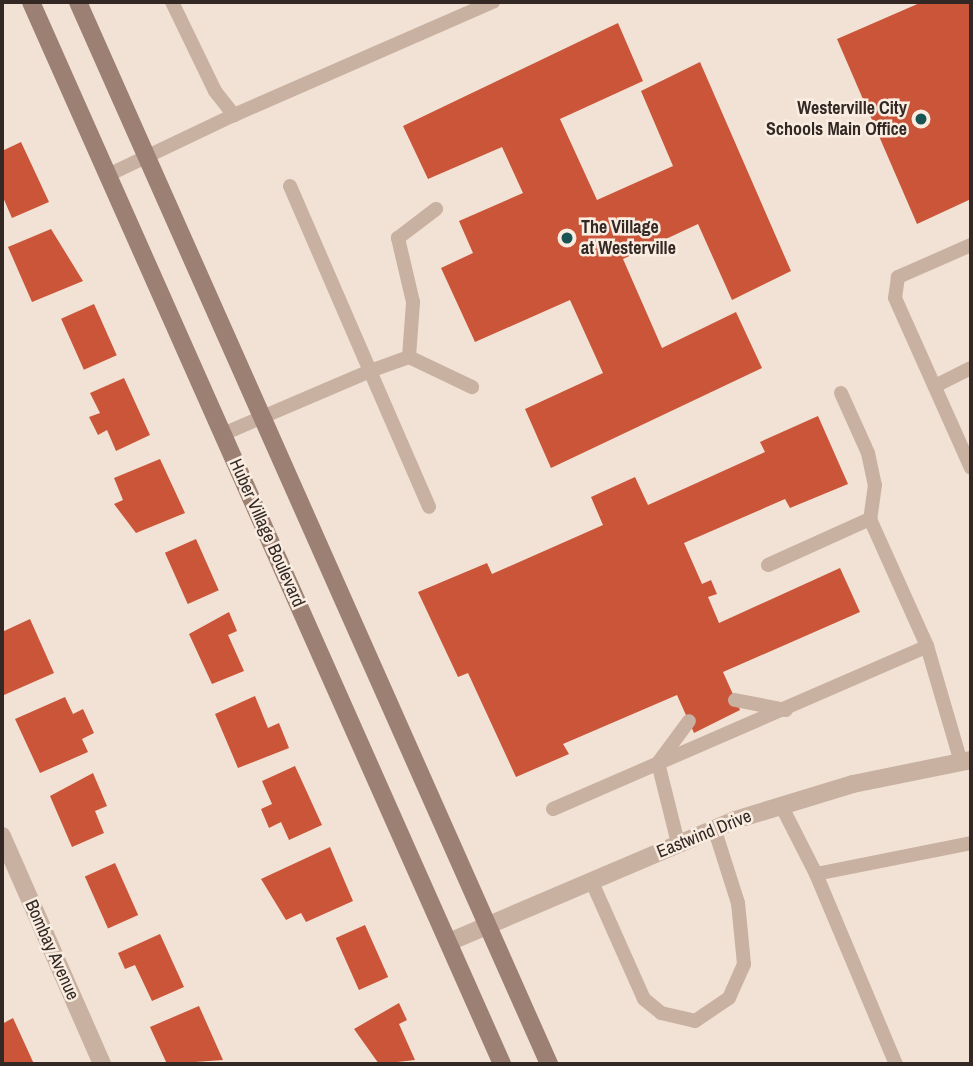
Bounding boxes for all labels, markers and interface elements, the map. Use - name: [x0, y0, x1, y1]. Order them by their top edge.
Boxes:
- place label: Westerville City Schools Main Office: [766, 98, 907, 140]
- marker: Westerville City Schools Main Office: [913, 111, 929, 127]
- place label: The Village at Westerville: [581, 217, 676, 260]
- marker: The Village at Westerville: [559, 230, 575, 246]
- street label: Huber Village Boulevard: [225, 456, 309, 610]
- street label: Eastwind Drive: [654, 805, 754, 863]
- street label: Bombay Avenue: [20, 896, 84, 1004]

